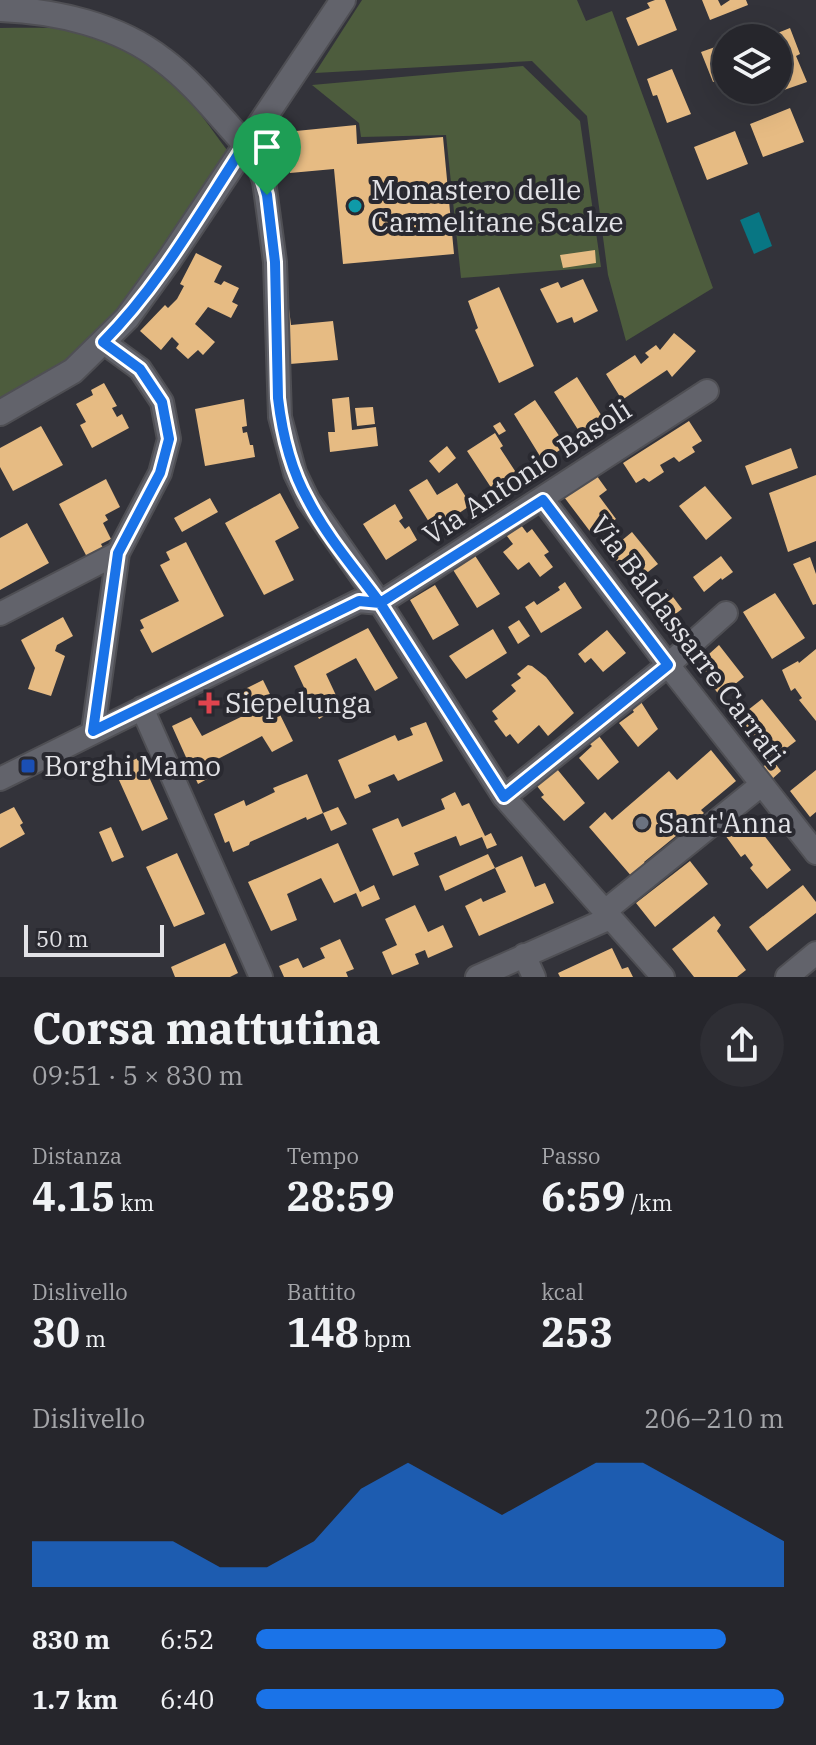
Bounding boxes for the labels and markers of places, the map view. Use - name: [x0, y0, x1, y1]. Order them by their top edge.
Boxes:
- pin: [233, 113, 301, 195]
- place label: Monastero delle Carmelitane Scalze: [371, 171, 624, 240]
- marker: Monastero delle Carmelitane Scalze: [346, 197, 364, 215]
- place label: Siepelunga: [225, 684, 372, 721]
- marker: Siepelunga: [200, 694, 218, 712]
- place label: Borghi Mamo: [44, 747, 221, 784]
- marker: Borghi Mamo: [19, 757, 37, 775]
- place label: Sant'Anna: [658, 804, 793, 841]
- marker: Sant'Anna: [633, 814, 651, 832]

